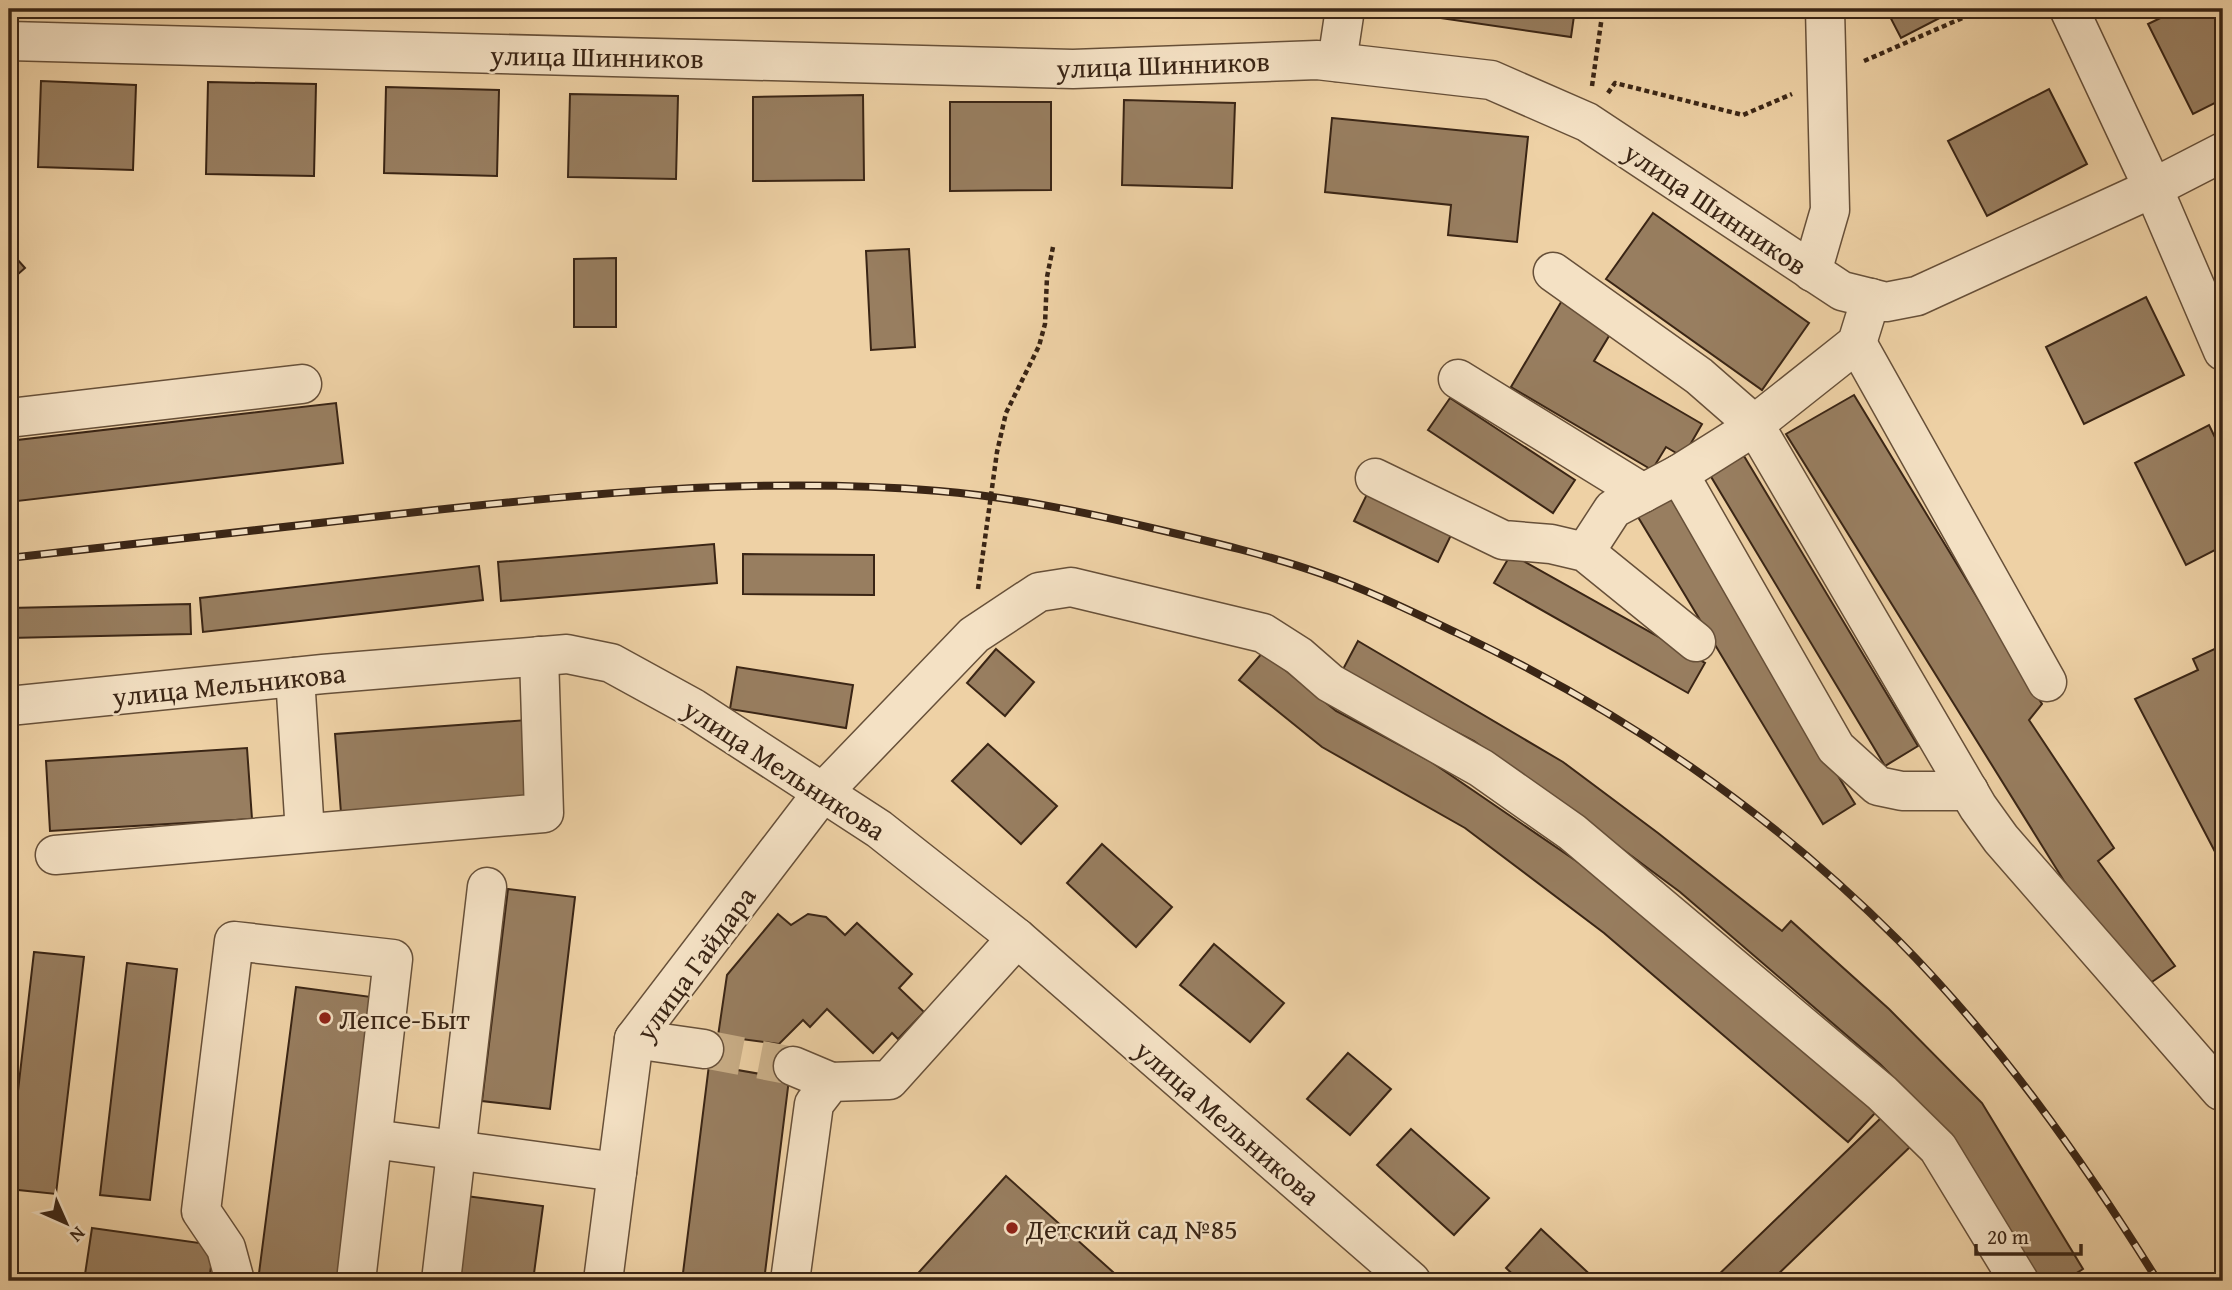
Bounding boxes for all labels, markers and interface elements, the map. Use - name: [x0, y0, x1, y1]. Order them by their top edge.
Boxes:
- street label: улица Шинников: [489, 34, 704, 78]
- street label: улица Шинников: [1055, 40, 1270, 88]
- street label: улица Шинников: [1615, 131, 1816, 285]
- street label: улица Мельникова: [109, 651, 348, 717]
- street label: улица Мельникова: [675, 687, 895, 850]
- street label: улица Гайдара: [624, 877, 766, 1050]
- place label: Лепсе-Быт: [339, 998, 470, 1039]
- marker: Лепсе-Быт: [317, 1010, 333, 1026]
- street label: улица Мельникова: [1125, 1029, 1330, 1215]
- north arrow: [32, 1188, 102, 1258]
- place label: Детский сад №85: [1025, 1208, 1238, 1249]
- scale bar: [1976, 1213, 2082, 1257]
- marker: Детский сад №85: [1004, 1220, 1020, 1236]
- text: N: [63, 1221, 92, 1250]
- text: 20 m: [1987, 1221, 2029, 1252]

